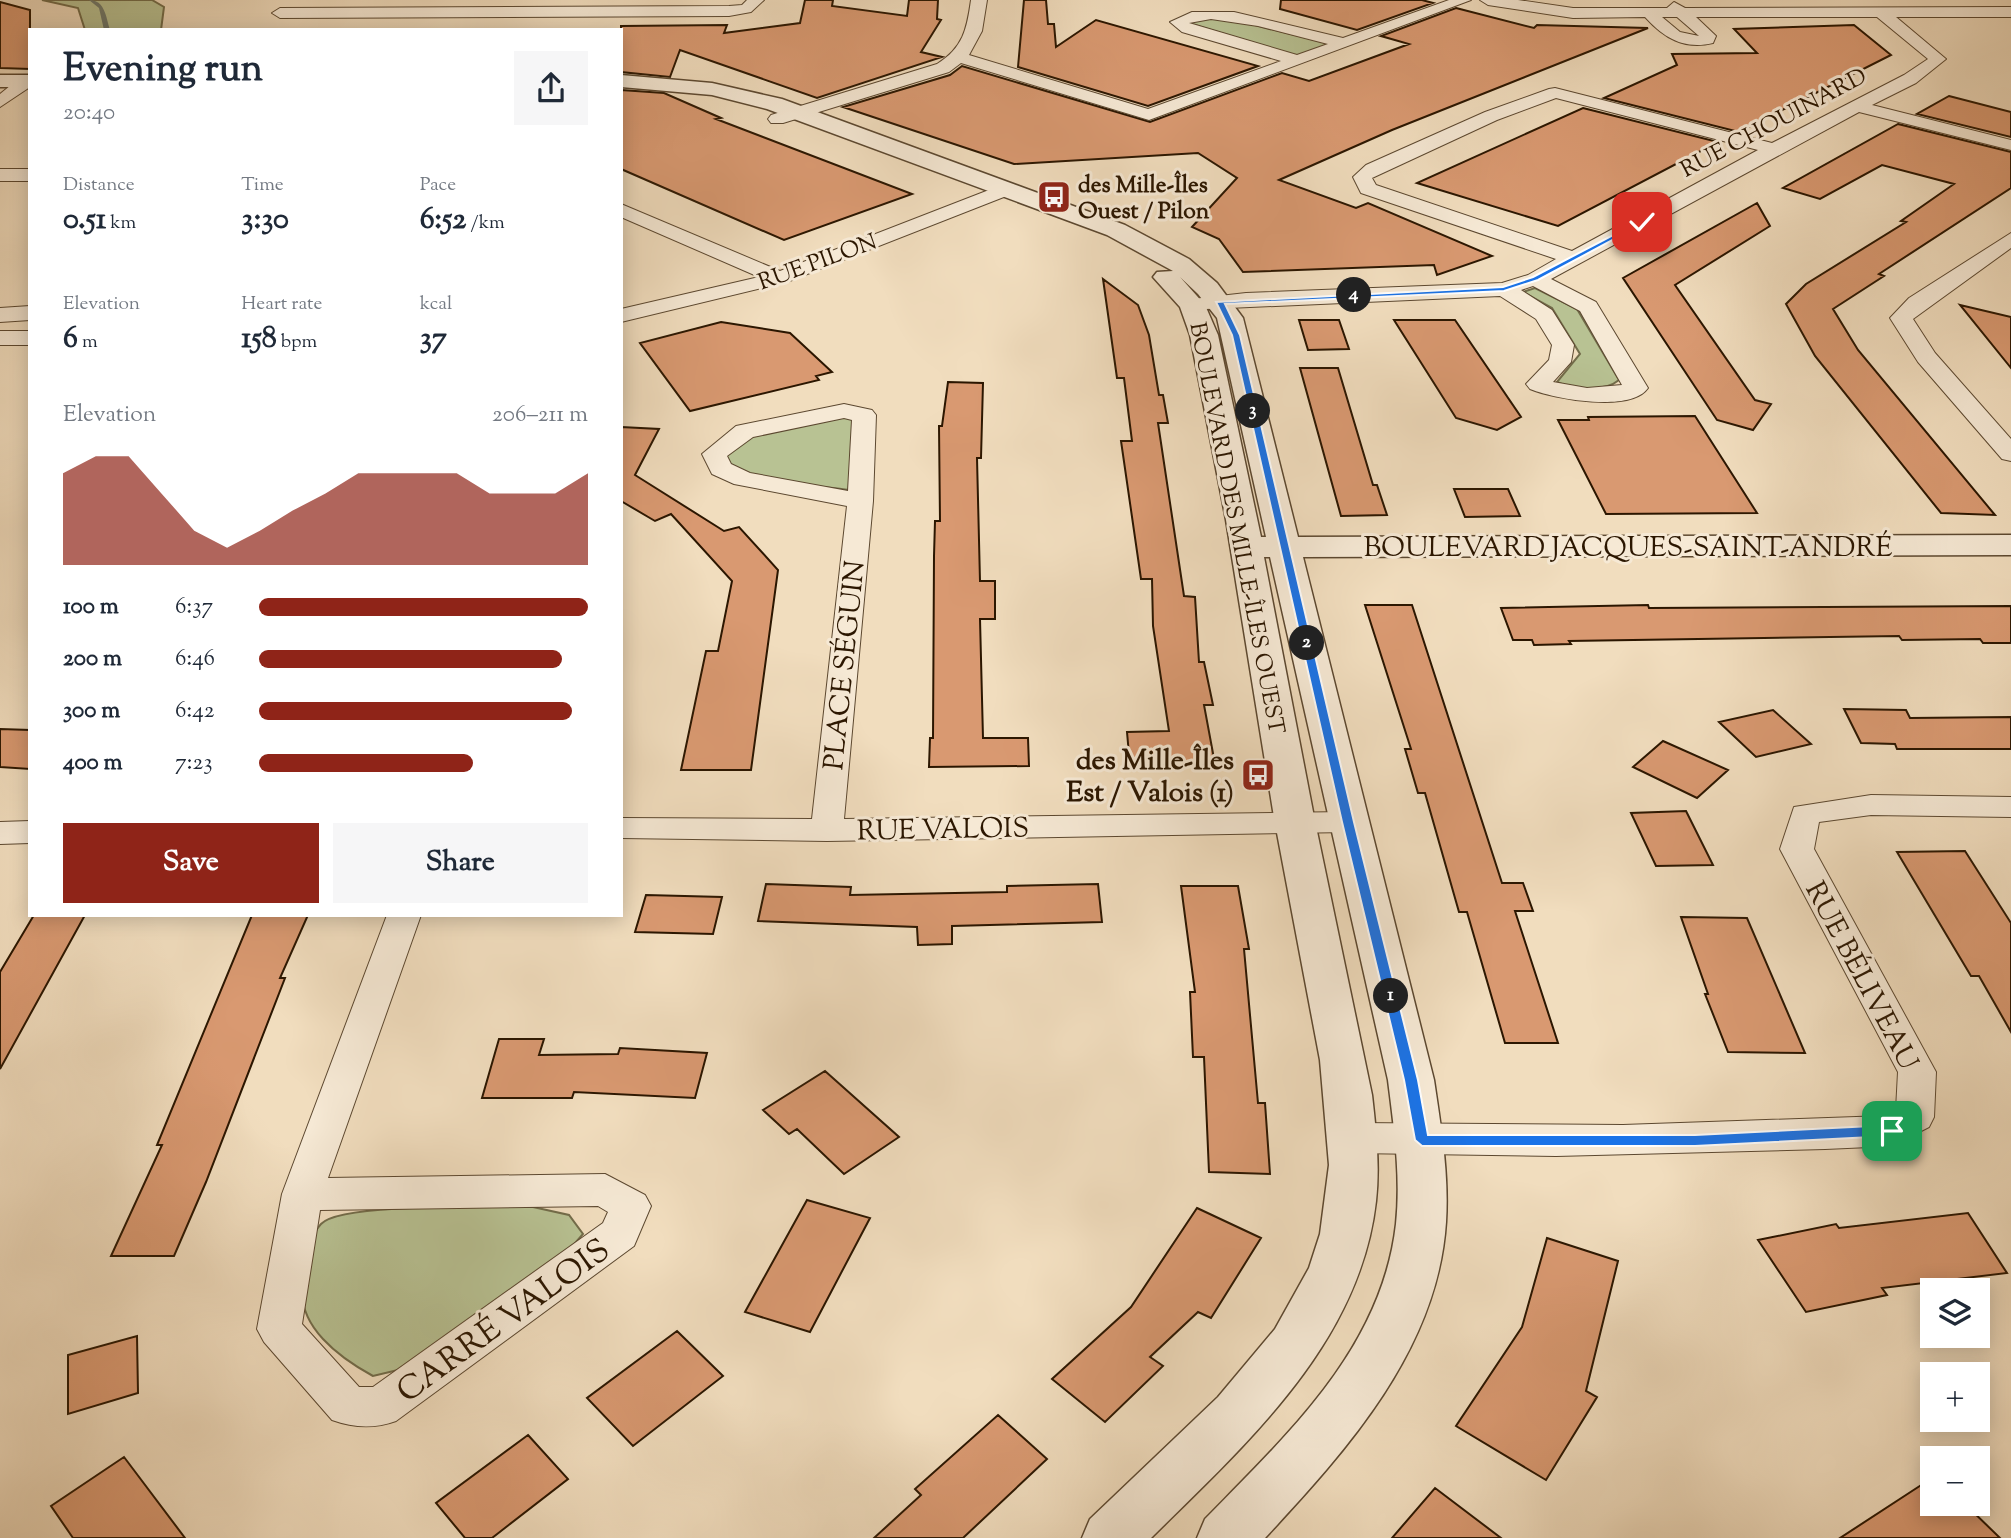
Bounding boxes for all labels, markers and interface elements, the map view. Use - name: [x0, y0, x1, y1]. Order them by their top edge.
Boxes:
- text: Evening run: [63, 44, 263, 98]
- button: share: [514, 51, 588, 125]
- street label: RUE CHOUINARD: [1675, 61, 1873, 187]
- text: 20:40: [63, 97, 115, 130]
- place label: des Mille-Îles Ouest / Pilon: [1078, 170, 1210, 229]
- text: Distance: [63, 172, 135, 199]
- text: Time: [241, 172, 284, 199]
- text: Pace: [420, 172, 456, 199]
- bus stop icon: des Mille-Îles Ouest / Pilon: [1035, 178, 1073, 216]
- pin: [1612, 192, 1672, 252]
- text: 0.51: [63, 199, 106, 242]
- text: 3:30: [241, 199, 289, 242]
- text: 6:52: [420, 199, 466, 242]
- icon: check: [1623, 203, 1661, 241]
- text: km: [106, 210, 136, 237]
- text: /km: [466, 210, 505, 237]
- street label: RUE PILON: [754, 227, 882, 300]
- pin: 4: [1336, 278, 1372, 312]
- text: 4: [1349, 281, 1358, 308]
- text: Elevation: [63, 291, 140, 318]
- text: Heart rate: [241, 291, 322, 318]
- text: kcal: [420, 291, 452, 318]
- text: 6: [63, 318, 78, 361]
- text: 158: [241, 318, 277, 361]
- text: 37: [420, 318, 447, 361]
- street label: BOULEVARD DES MILLE-ÎLES OUEST: [1179, 320, 1292, 737]
- text: m: [78, 329, 98, 356]
- text: bpm: [277, 329, 317, 356]
- pin: 3: [1236, 394, 1270, 428]
- text: 3: [1249, 397, 1256, 424]
- text: Elevation: [63, 399, 156, 432]
- text: 206–211 m: [492, 399, 588, 432]
- street label: BOULEVARD JACQUES-SAINT-ANDRÉ: [1363, 529, 1893, 569]
- street label: PLACE SÉGUIN: [815, 559, 877, 772]
- text: 100 m: [63, 591, 119, 624]
- text: 6:37: [175, 591, 213, 624]
- pin: 2: [1290, 626, 1324, 660]
- text: 2: [1302, 629, 1311, 656]
- text: 200 m: [63, 643, 122, 676]
- text: 6:46: [175, 643, 215, 676]
- text: 300 m: [63, 695, 120, 728]
- text: 6:42: [175, 695, 215, 728]
- place label: des Mille-Îles Est / Valois (1): [1066, 742, 1234, 814]
- text: 400 m: [63, 747, 123, 780]
- text: 7:23: [175, 747, 213, 780]
- bus stop icon: des Mille-Îles Est / Valois (1): [1239, 756, 1277, 794]
- street label: RUE VALOIS: [857, 810, 1029, 852]
- button: Save: [63, 823, 319, 903]
- button: Share: [333, 823, 588, 903]
- street label: RUE BÉLIVEAU: [1794, 875, 1927, 1078]
- pin: 1: [1374, 978, 1408, 1014]
- text: 1: [1387, 982, 1394, 1009]
- pin: [1862, 1101, 1922, 1161]
- icon: arrive: [1873, 1112, 1911, 1150]
- street label: CARRÉ VALOIS: [388, 1228, 621, 1416]
- map controls: [1920, 1278, 1990, 1516]
- button: layers: [1920, 1278, 1990, 1348]
- button: +: [1920, 1362, 1990, 1432]
- button: −: [1920, 1446, 1990, 1516]

